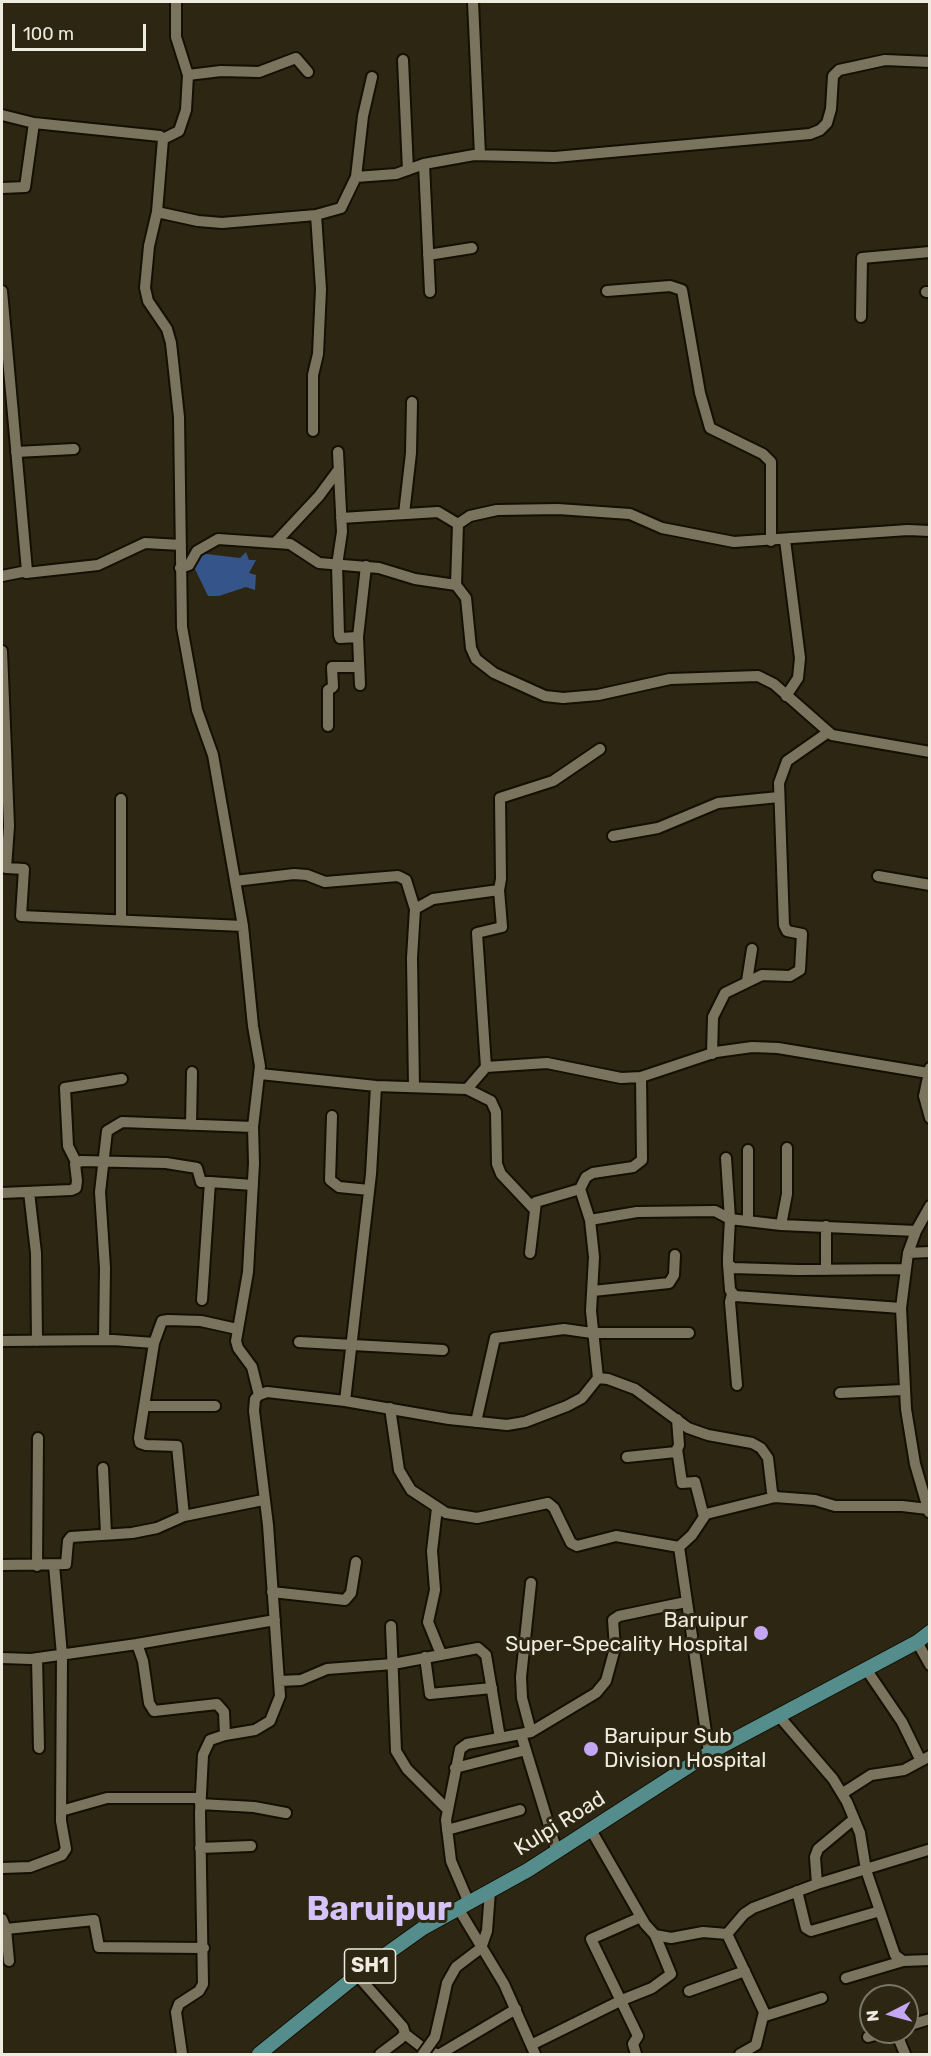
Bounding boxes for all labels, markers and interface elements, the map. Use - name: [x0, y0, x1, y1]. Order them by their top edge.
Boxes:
- scale bar: [15, 12, 148, 50]
- text: 100 m: [23, 23, 74, 45]
- place label: Baruipur Super-Specality Hospital: [505, 1608, 748, 1658]
- marker: Baruipur Super-Specality Hospital: [752, 1624, 770, 1642]
- place label: Baruipur Sub Division Hospital: [604, 1724, 766, 1774]
- marker: Baruipur Sub Division Hospital: [582, 1740, 600, 1758]
- street label: Kulpi Road: [510, 1786, 610, 1862]
- district label: Baruipur: [306, 1890, 452, 1930]
- road number: SH1: [344, 1949, 395, 1983]
- north arrow: [859, 1984, 919, 2044]
- text: N: [863, 2009, 883, 2022]

